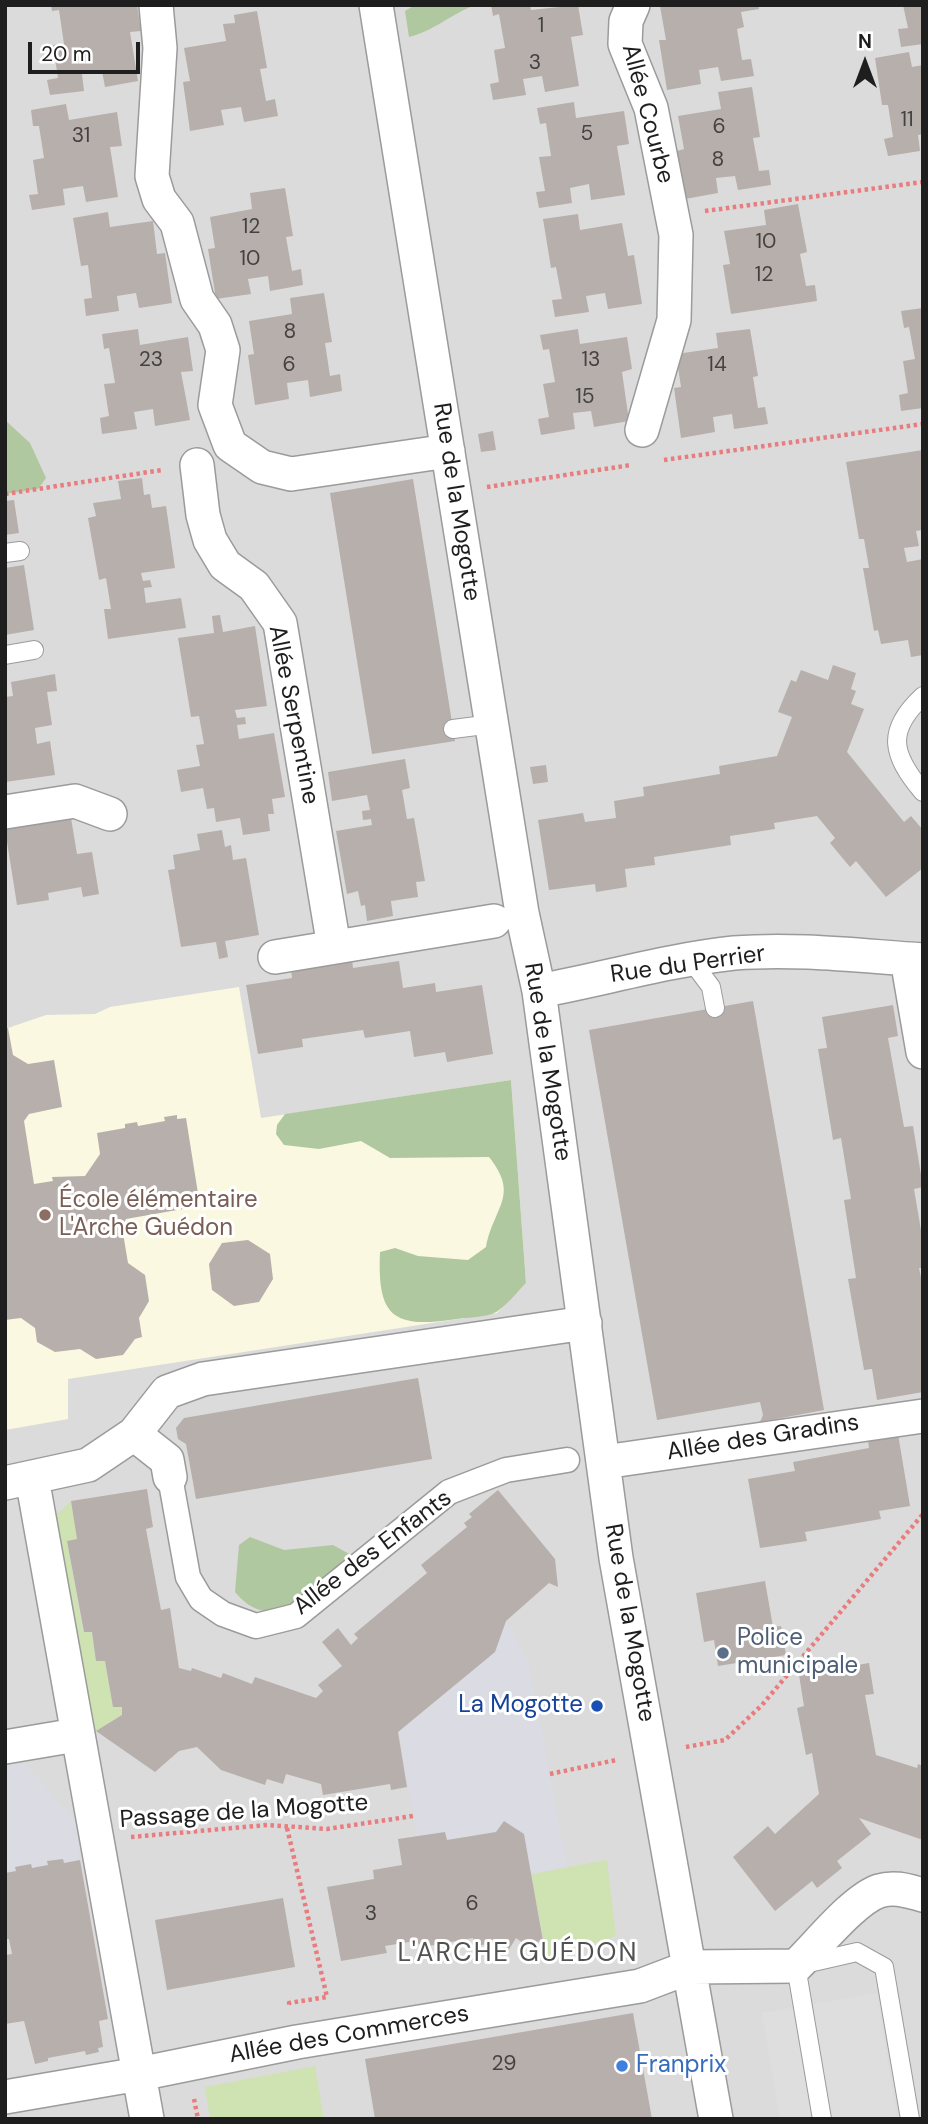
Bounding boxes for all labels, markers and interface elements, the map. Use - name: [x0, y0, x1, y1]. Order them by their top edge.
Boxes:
- house number: 1: [538, 13, 544, 39]
- scale bar: [32, 28, 144, 72]
- north arrow: [830, 28, 900, 98]
- text: N: [858, 29, 872, 54]
- text: 20 m: [41, 40, 92, 68]
- street label: Allée Courbe: [615, 41, 679, 187]
- house number: 3: [529, 50, 541, 76]
- house number: 11: [900, 107, 914, 133]
- house number: 6: [712, 114, 726, 140]
- house number: 5: [581, 121, 593, 147]
- house number: 31: [72, 123, 90, 149]
- house number: 8: [712, 147, 724, 173]
- house number: 12: [242, 214, 260, 240]
- house number: 10: [756, 229, 776, 255]
- house number: 10: [240, 246, 260, 272]
- house number: 12: [755, 262, 773, 288]
- house number: 8: [284, 319, 296, 345]
- house number: 23: [139, 347, 163, 373]
- house number: 13: [582, 347, 600, 373]
- house number: 6: [282, 352, 296, 378]
- house number: 14: [707, 352, 727, 378]
- house number: 15: [575, 384, 595, 410]
- street label: Rue de la Mogotte: [426, 401, 486, 603]
- street label: Allée Serpentine: [262, 623, 324, 807]
- street label: Rue du Perrier: [609, 940, 767, 990]
- street label: Rue de la Mogotte: [517, 961, 577, 1163]
- place label: École élémentaire L'Arche Guédon: [59, 1187, 258, 1243]
- marker: École élémentaire L'Arche Guédon: [37, 1207, 53, 1223]
- street label: Allée des Gradins: [665, 1409, 861, 1467]
- street label: Allée des Enfants: [288, 1484, 458, 1622]
- street label: Rue de la Mogotte: [597, 1522, 661, 1724]
- place label: Police municipale: [737, 1625, 858, 1681]
- marker: Police municipale: [715, 1645, 731, 1661]
- place label: La Mogotte: [458, 1692, 583, 1720]
- marker: La Mogotte: [589, 1698, 605, 1714]
- street label: Passage de la Mogotte: [119, 1789, 369, 1835]
- house number: 6: [465, 1891, 479, 1917]
- house number: 3: [365, 1901, 377, 1927]
- district label: L'ARCHE GUÉDON: [399, 1938, 637, 1970]
- street label: Allée des Commerces: [227, 2000, 471, 2070]
- house number: 29: [491, 2051, 517, 2077]
- place label: Franprix: [636, 2052, 726, 2080]
- marker: Franprix: [614, 2058, 630, 2074]

